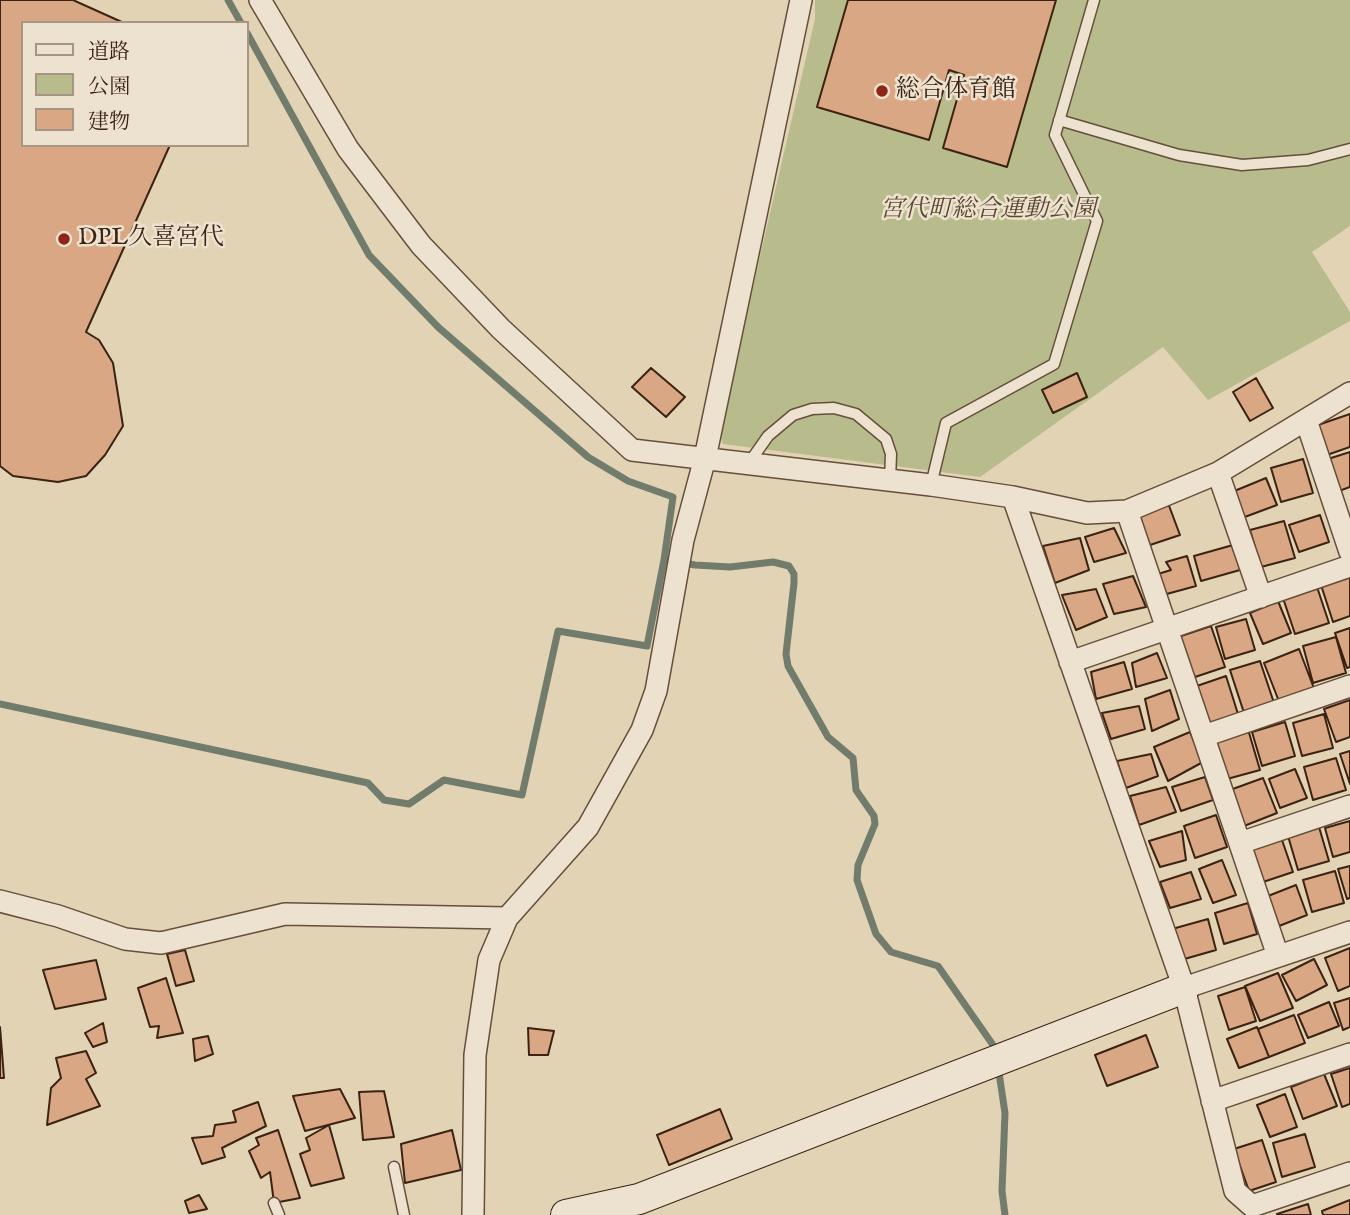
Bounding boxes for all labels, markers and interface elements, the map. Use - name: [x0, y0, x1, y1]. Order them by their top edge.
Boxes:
- legend: [21, 21, 248, 147]
- text: 道路: [88, 39, 130, 66]
- text: 公園: [88, 74, 130, 101]
- place label: 総合体育館: [896, 77, 1016, 105]
- marker: 総合体育館: [874, 83, 890, 99]
- text: 建物: [88, 109, 130, 136]
- park label: 宮代町総合運動公園: [880, 197, 1096, 225]
- place label: DPL久喜宮代: [78, 225, 224, 253]
- marker: DPL久喜宮代: [56, 231, 72, 247]

